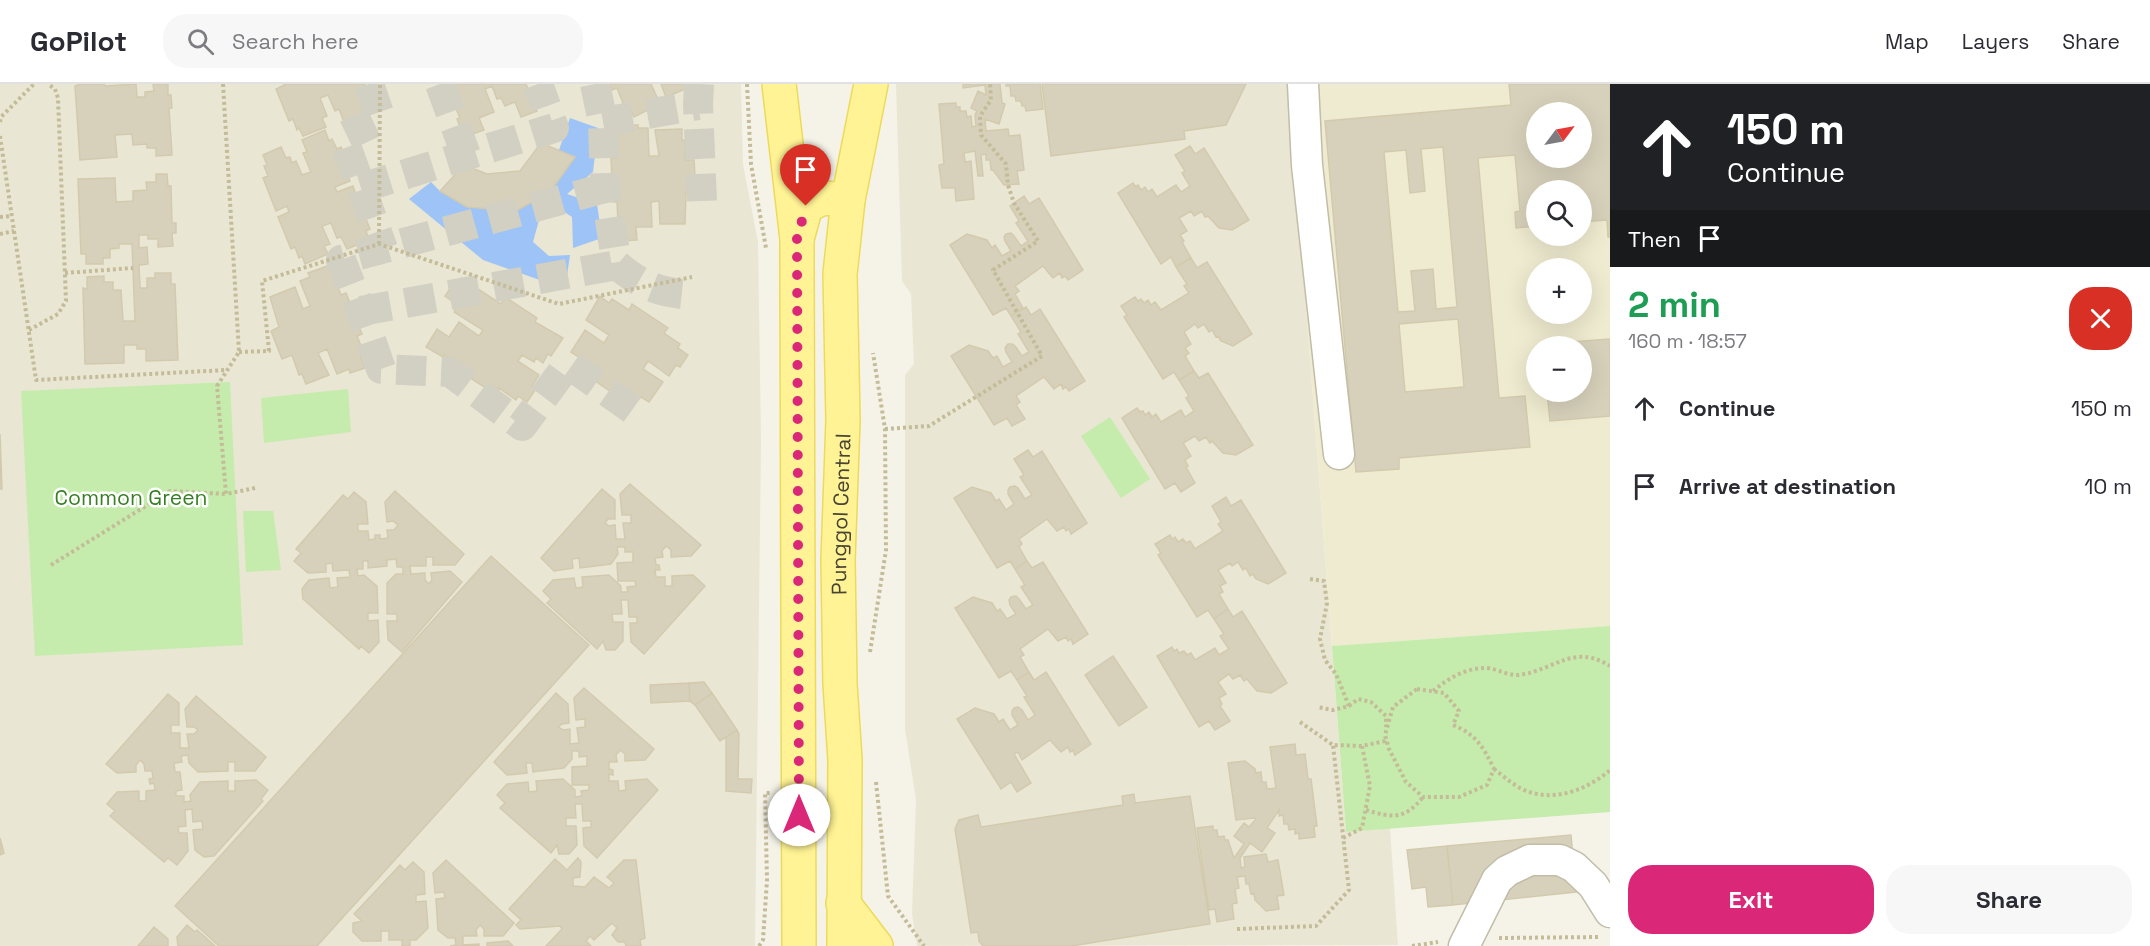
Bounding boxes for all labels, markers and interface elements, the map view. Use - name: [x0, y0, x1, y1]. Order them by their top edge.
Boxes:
- search box: [163, 14, 583, 68]
- text: GoPilot: [30, 23, 127, 59]
- icon: search: [184, 25, 217, 58]
- text: Search here: [232, 27, 359, 55]
- text: Map: [1885, 28, 1929, 55]
- text: Layers: [1962, 28, 2029, 55]
- text: Share: [2062, 28, 2120, 55]
- north arrow: [1526, 102, 1592, 168]
- map controls: [1526, 102, 1592, 402]
- text: 150 m: [1727, 103, 1845, 156]
- icon: ahead: [1628, 108, 1706, 186]
- pin: [780, 144, 831, 206]
- icon: arrive: [789, 153, 822, 186]
- text: Continue: [1727, 155, 1845, 190]
- button: search: [1526, 180, 1592, 246]
- icon: arrive: [1693, 222, 1726, 255]
- text: Then: [1628, 225, 1681, 253]
- button: +: [1526, 258, 1592, 324]
- text: 2 min: [1628, 282, 1721, 328]
- button: close: [2069, 287, 2132, 350]
- text: 160 m · 18:57: [1628, 328, 1747, 354]
- button: −: [1526, 336, 1592, 402]
- icon: ahead: [1628, 392, 1661, 425]
- text: Continue: [1679, 394, 1775, 422]
- text: 150 m: [2071, 394, 2132, 422]
- street label: Punggol Central: [824, 433, 856, 595]
- icon: arrive: [1628, 470, 1661, 503]
- text: Arrive at destination: [1679, 472, 1896, 500]
- text: 10 m: [2084, 472, 2132, 500]
- park label: Common Green: [55, 484, 207, 511]
- position arrow: [767, 783, 831, 847]
- button: Exit: [1628, 865, 1874, 934]
- button: Share: [1886, 865, 2132, 934]

